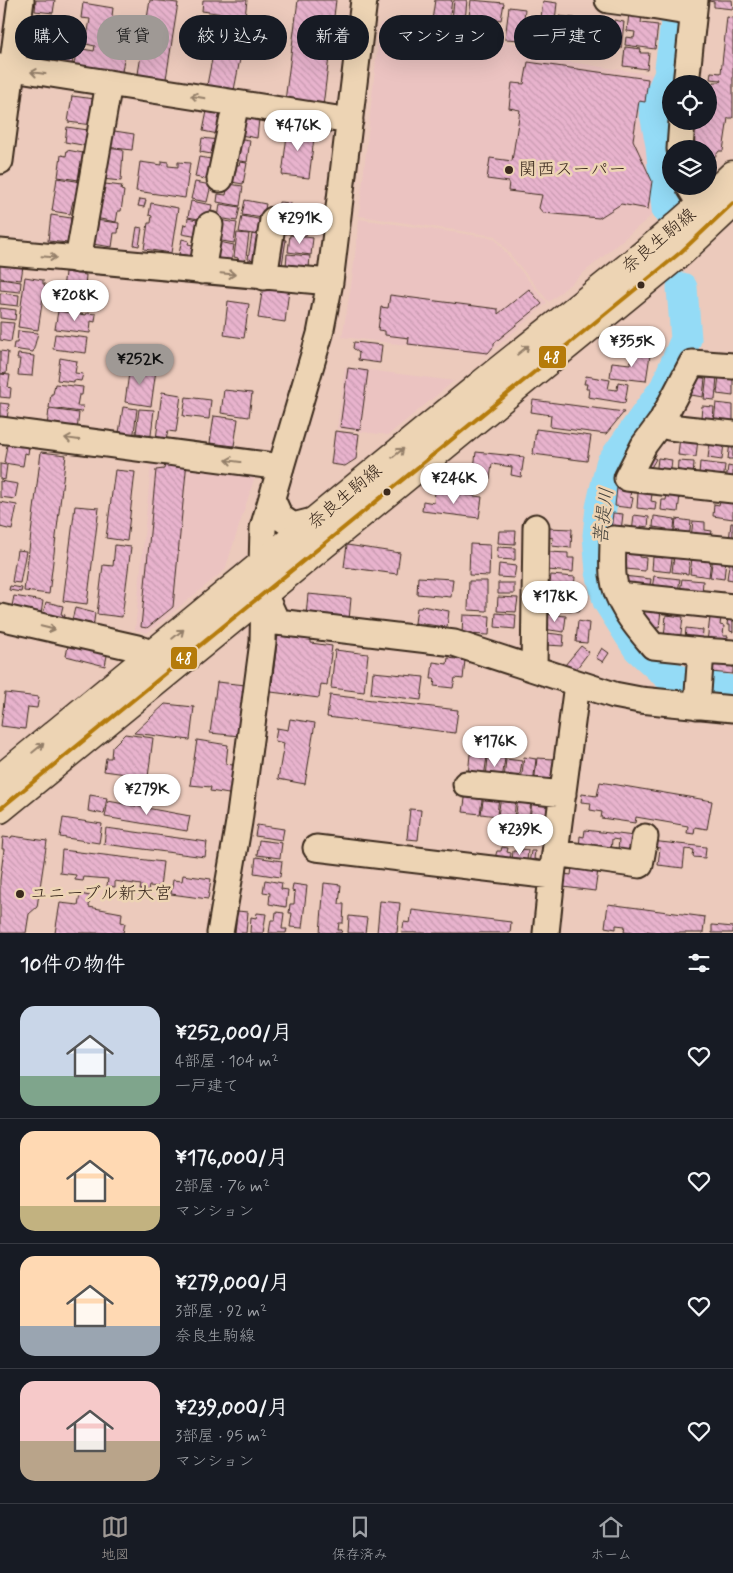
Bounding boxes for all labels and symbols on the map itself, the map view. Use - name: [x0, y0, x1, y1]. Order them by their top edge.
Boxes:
- one-way arrow: [30, 67, 46, 77]
- one-way arrow: [191, 92, 207, 102]
- pin: ¥476K: [263, 110, 333, 152]
- place label: 関西スーパー: [519, 158, 626, 182]
- marker: 関西スーパー: [503, 164, 515, 176]
- pin: ¥291K: [265, 202, 335, 245]
- street label: 奈良生駒線: [617, 203, 701, 279]
- one-way arrow: [40, 252, 56, 262]
- one-way arrow: [219, 269, 235, 278]
- pin: ¥208K: [40, 280, 110, 322]
- unlabelled marker: [636, 280, 646, 290]
- pin: ¥355K: [597, 326, 667, 368]
- pin: ¥252K: [105, 344, 175, 386]
- one-way arrow: [516, 345, 529, 356]
- line badge: 48: [538, 345, 567, 369]
- text: 48: [544, 349, 560, 367]
- one-way arrow: [64, 434, 80, 444]
- one-way arrow: [391, 448, 404, 459]
- one-way arrow: [225, 456, 241, 466]
- street label: 奈良生駒線: [303, 459, 387, 535]
- pin: ¥246K: [419, 462, 489, 505]
- water label: 菩提川: [588, 486, 620, 546]
- unlabelled marker: [382, 487, 392, 497]
- pin: ¥178K: [520, 580, 590, 623]
- one-way arrow: [39, 624, 55, 633]
- one-way arrow: [171, 629, 184, 640]
- line badge: 48: [170, 646, 198, 670]
- text: 48: [176, 650, 192, 668]
- pin: ¥176K: [460, 726, 530, 768]
- one-way arrow: [31, 742, 44, 753]
- pin: ¥279K: [112, 774, 182, 816]
- pin: ¥239K: [485, 814, 555, 856]
- place label: ユニーブル新大宮: [30, 882, 172, 906]
- marker: ユニーブル新大宮: [14, 888, 26, 900]

